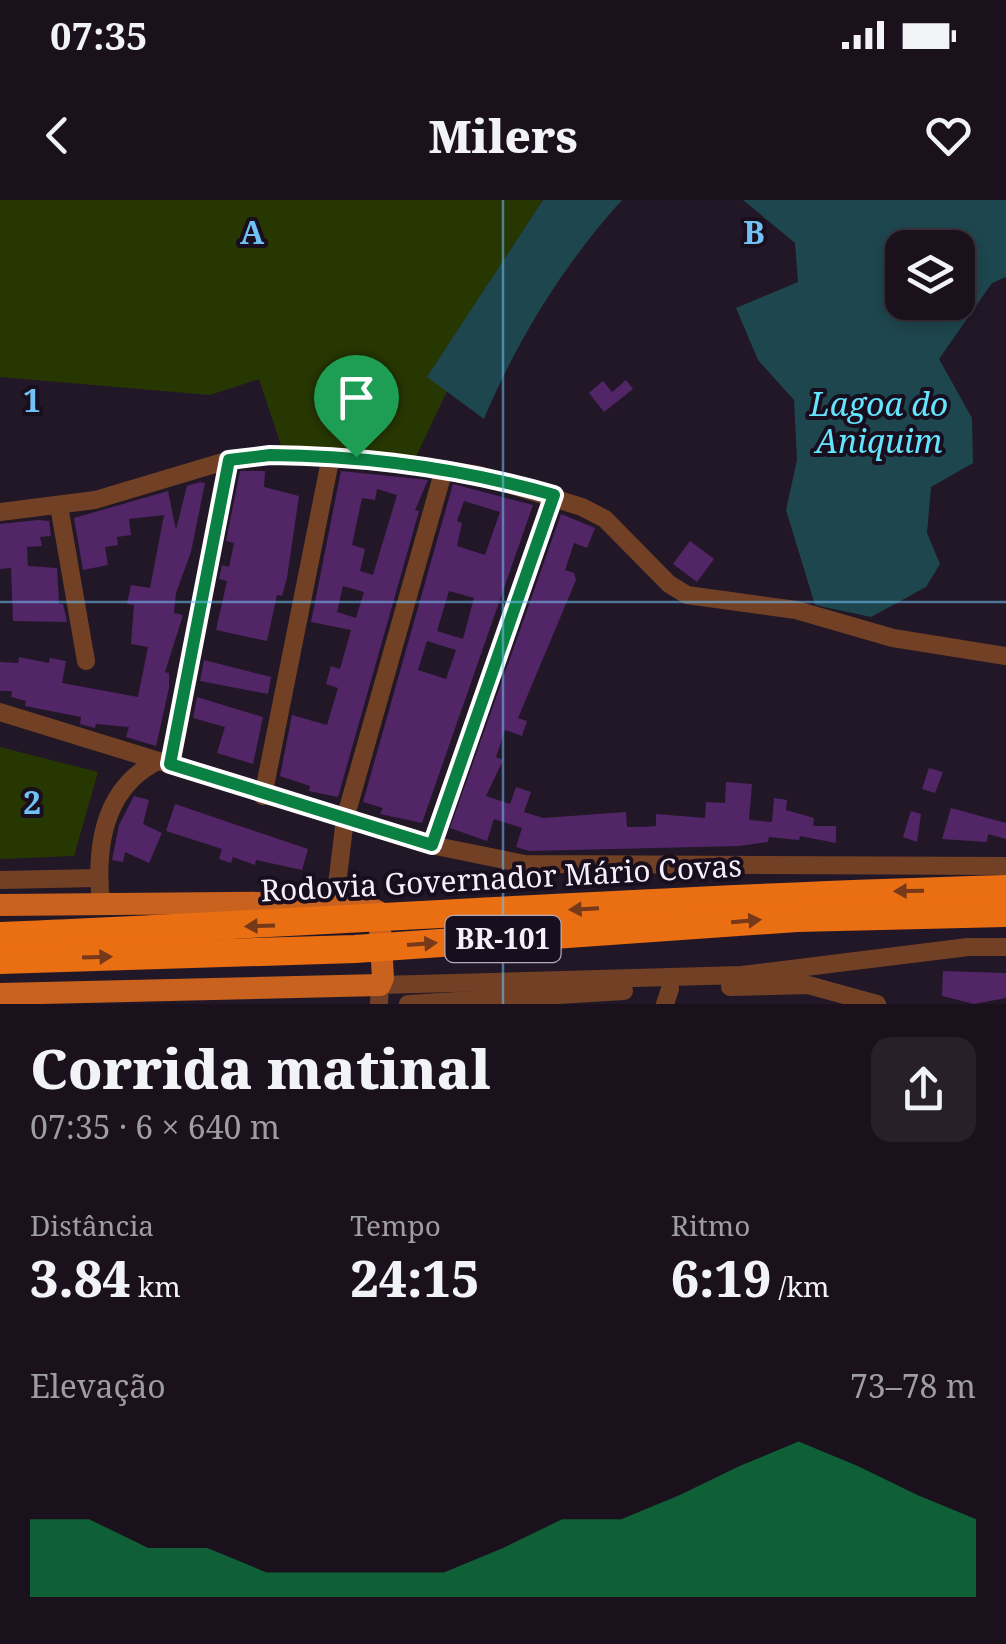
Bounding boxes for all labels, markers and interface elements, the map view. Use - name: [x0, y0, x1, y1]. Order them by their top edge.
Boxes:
- text: 07:35: [50, 9, 147, 61]
- text: Milers: [428, 105, 578, 166]
- icon: back: [30, 108, 85, 163]
- icon: heart: [921, 108, 976, 163]
- text: A: [240, 210, 265, 253]
- text: B: [743, 210, 765, 253]
- map controls: [885, 230, 975, 320]
- button: layers: [885, 230, 975, 320]
- pin: [314, 355, 399, 458]
- icon: arrive: [329, 370, 384, 425]
- text: 1: [23, 378, 41, 421]
- water label: Lagoa do Aniquim: [809, 382, 948, 462]
- text: 2: [23, 780, 41, 823]
- street label: Rodovia Governador Mário Covas: [259, 844, 743, 911]
- one-way arrow: [892, 883, 924, 899]
- one-way arrow: [568, 901, 600, 917]
- one-way arrow: [731, 913, 763, 929]
- road number: BR-101: [446, 916, 560, 962]
- one-way arrow: [243, 918, 275, 934]
- one-way arrow: [407, 936, 439, 952]
- one-way arrow: [82, 948, 114, 964]
- text: Corrida matinal: [30, 1030, 491, 1105]
- button: share: [871, 1037, 976, 1142]
- text: 07:35 · 6 × 640 m: [30, 1105, 280, 1148]
- text: Distância: [30, 1206, 154, 1244]
- text: Tempo: [350, 1206, 441, 1244]
- text: Ritmo: [671, 1206, 750, 1244]
- text: 3.84: [30, 1244, 131, 1312]
- text: 24:15: [350, 1244, 479, 1312]
- text: 6:19: [671, 1244, 771, 1312]
- text: km: [131, 1267, 181, 1305]
- text: /km: [771, 1267, 829, 1305]
- text: Elevação: [30, 1364, 166, 1407]
- text: 73–78 m: [850, 1364, 976, 1407]

